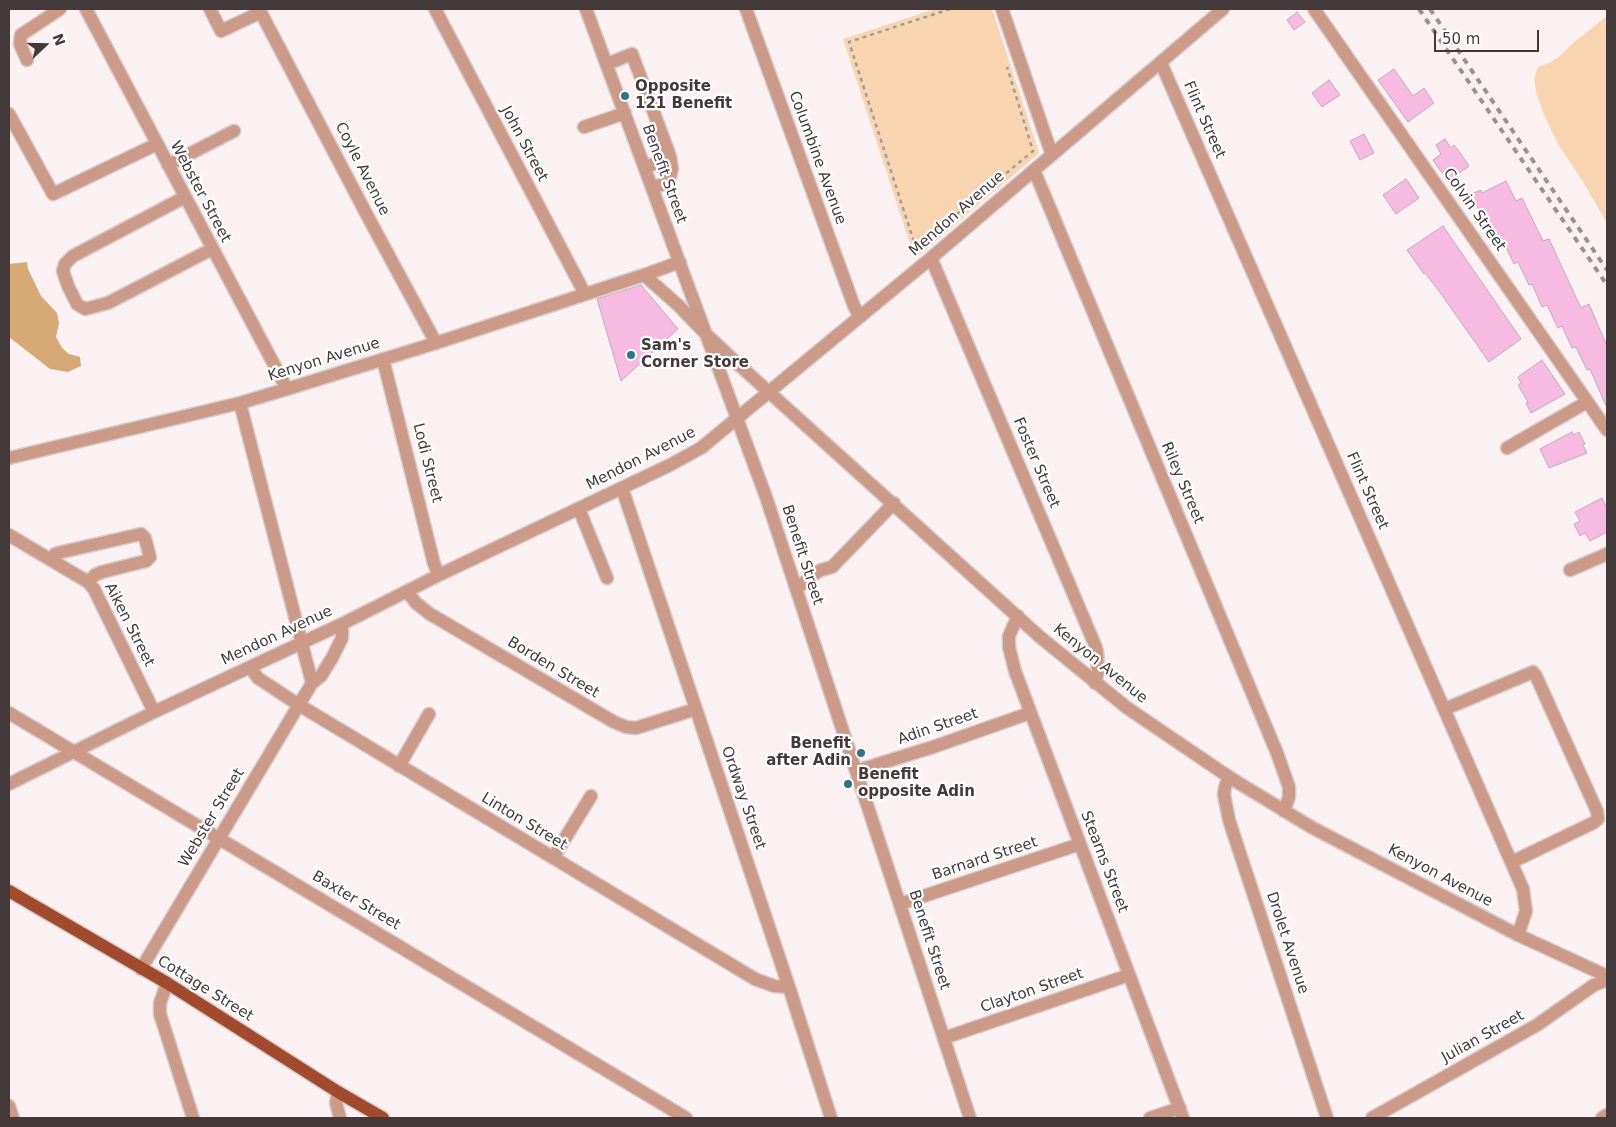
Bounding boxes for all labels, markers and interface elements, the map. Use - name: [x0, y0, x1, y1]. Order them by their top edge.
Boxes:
- north arrow: [20, 20, 70, 70]
- scale bar: [1436, 20, 1541, 52]
- text: 50 m: [1442, 30, 1480, 48]
- text: N: [49, 31, 69, 48]
- place label: Opposite 121 Benefit: [635, 78, 732, 113]
- street label: Flint Street: [1179, 79, 1229, 161]
- street label: Columbine Avenue: [784, 89, 850, 227]
- marker: Opposite 121 Benefit: [619, 90, 631, 102]
- street label: John Street: [497, 103, 551, 185]
- street label: Coyle Avenue: [331, 119, 393, 219]
- street label: Benefit Street: [638, 122, 690, 226]
- street label: Webster Street: [166, 138, 234, 246]
- street label: Colvin Street: [1439, 165, 1509, 255]
- street label: Mendon Avenue: [906, 168, 1008, 260]
- street label: Kenyon Avenue: [266, 334, 382, 386]
- place label: Sam's Corner Store: [641, 337, 749, 372]
- marker: Sam's Corner Store: [625, 349, 637, 361]
- street label: Foster Street: [1009, 415, 1063, 511]
- street label: Lodi Street: [408, 421, 446, 505]
- street label: Mendon Avenue: [583, 424, 699, 494]
- street label: Riley Street: [1157, 439, 1207, 527]
- street label: Flint Street: [1342, 450, 1392, 532]
- street label: Benefit Street: [777, 503, 827, 607]
- street label: Aiken Street: [100, 580, 158, 670]
- street label: Mendon Avenue: [219, 602, 335, 670]
- street label: Kenyon Avenue: [1049, 621, 1151, 707]
- street label: Borden Street: [504, 634, 602, 702]
- street label: Adin Street: [896, 705, 980, 749]
- place label: Benefit after Adin: [766, 735, 851, 770]
- street label: Ordway Street: [717, 744, 769, 852]
- marker: Benefit after Adin: [855, 747, 867, 759]
- street label: Webster Street: [175, 765, 249, 871]
- place label: Benefit opposite Adin: [858, 766, 975, 801]
- marker: Benefit opposite Adin: [842, 778, 854, 790]
- street label: Linton Street: [478, 789, 570, 855]
- street label: Stearns Street: [1076, 809, 1132, 915]
- street label: Barnard Street: [930, 833, 1040, 885]
- street label: Kenyon Avenue: [1385, 841, 1495, 911]
- street label: Baxter Street: [309, 868, 403, 934]
- street label: Benefit Street: [904, 888, 954, 992]
- street label: Drolet Avenue: [1262, 890, 1312, 996]
- street label: Cottage Street: [154, 952, 256, 1026]
- street label: Clayton Street: [978, 965, 1086, 1017]
- street label: Julian Street: [1439, 1007, 1527, 1067]

